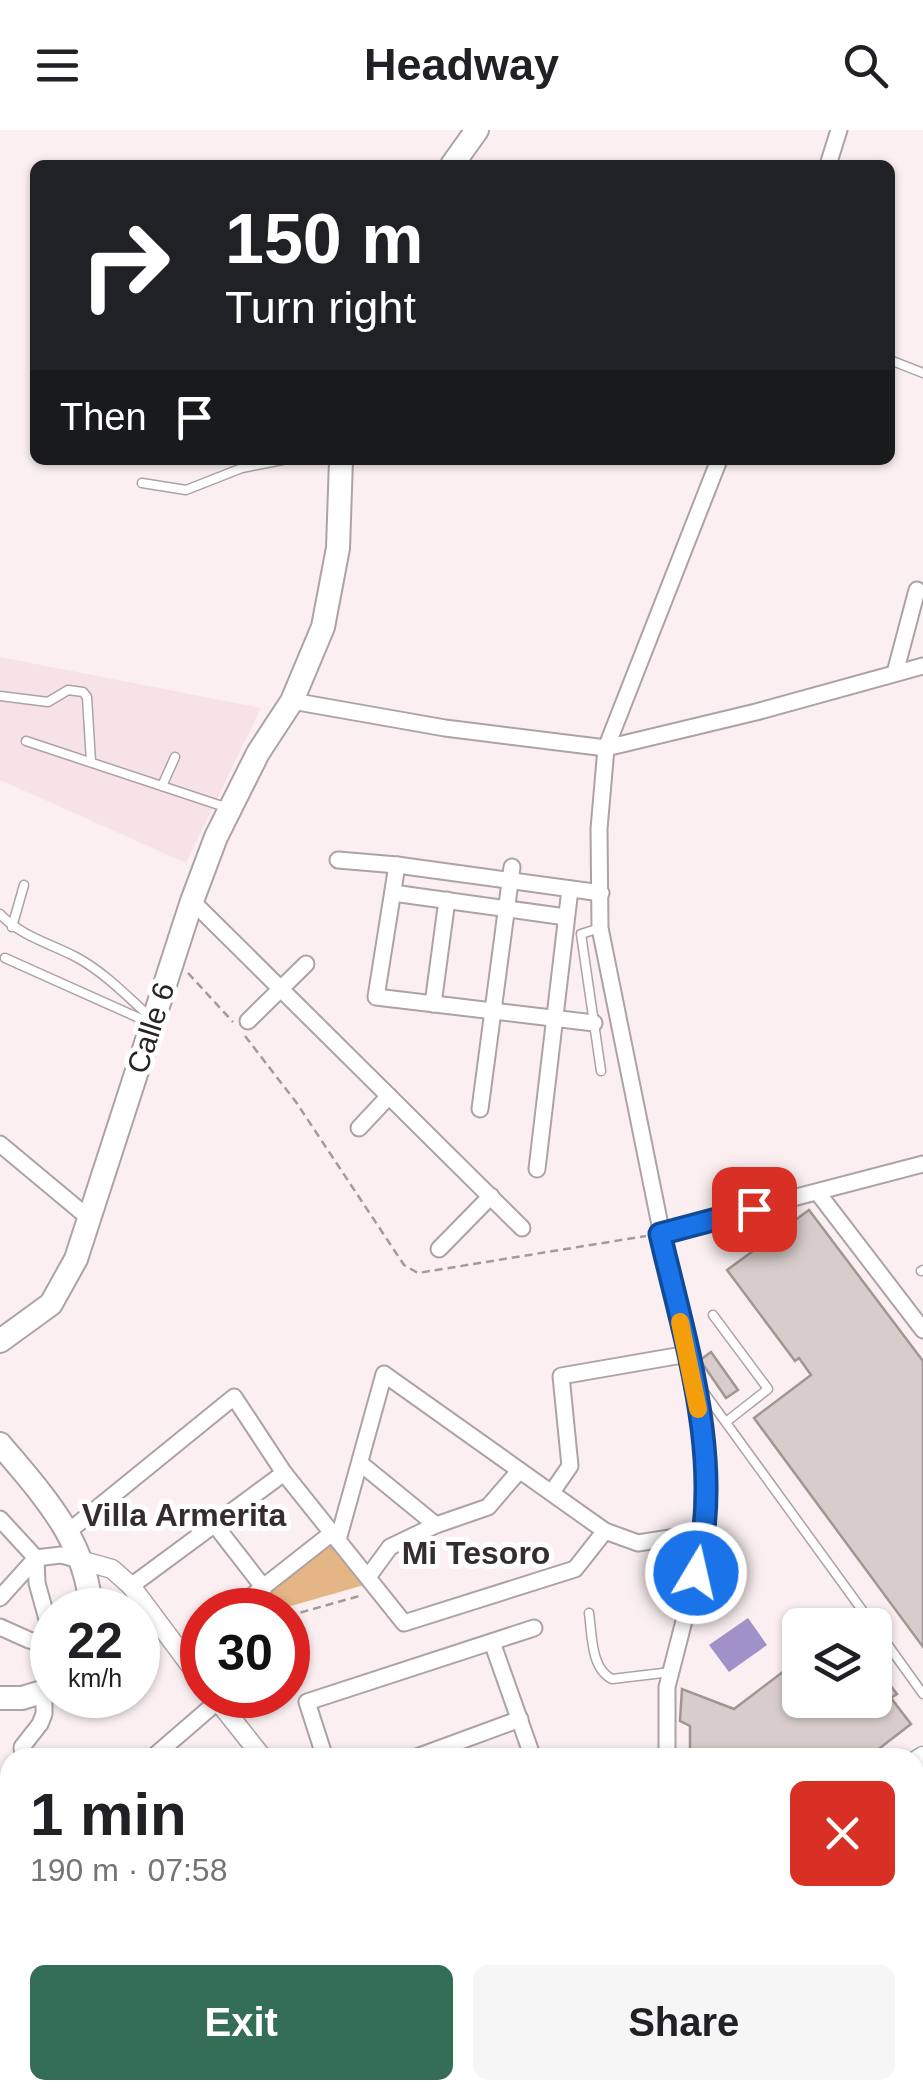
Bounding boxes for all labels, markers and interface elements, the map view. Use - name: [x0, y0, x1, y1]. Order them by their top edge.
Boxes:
- icon: menu: [30, 38, 85, 93]
- icon: search: [838, 38, 893, 93]
- text: Headway: [364, 39, 559, 90]
- icon: right: [60, 200, 190, 330]
- text: 150 m: [225, 200, 423, 278]
- text: Turn right: [225, 282, 416, 333]
- icon: arrive: [167, 390, 222, 445]
- text: Then: [60, 396, 147, 438]
- street label: Calle 6: [120, 978, 181, 1077]
- pin: [712, 1167, 797, 1252]
- icon: arrive: [727, 1182, 782, 1237]
- district label: Villa Armerita: [82, 1497, 286, 1533]
- position arrow: [644, 1521, 748, 1625]
- district label: Mi Tesoro: [402, 1535, 550, 1571]
- speed limit sign: 30: [180, 1588, 310, 1718]
- map controls: [782, 1608, 892, 1718]
- button: layers: [782, 1608, 892, 1718]
- text: 22: [67, 1613, 123, 1669]
- text: km/h: [68, 1664, 122, 1692]
- text: 1 min: [30, 1781, 187, 1848]
- button: close: [790, 1781, 895, 1886]
- text: 190 m · 07:58: [30, 1852, 227, 1888]
- button: Exit: [30, 1965, 453, 2080]
- button: Share: [473, 1965, 895, 2080]

